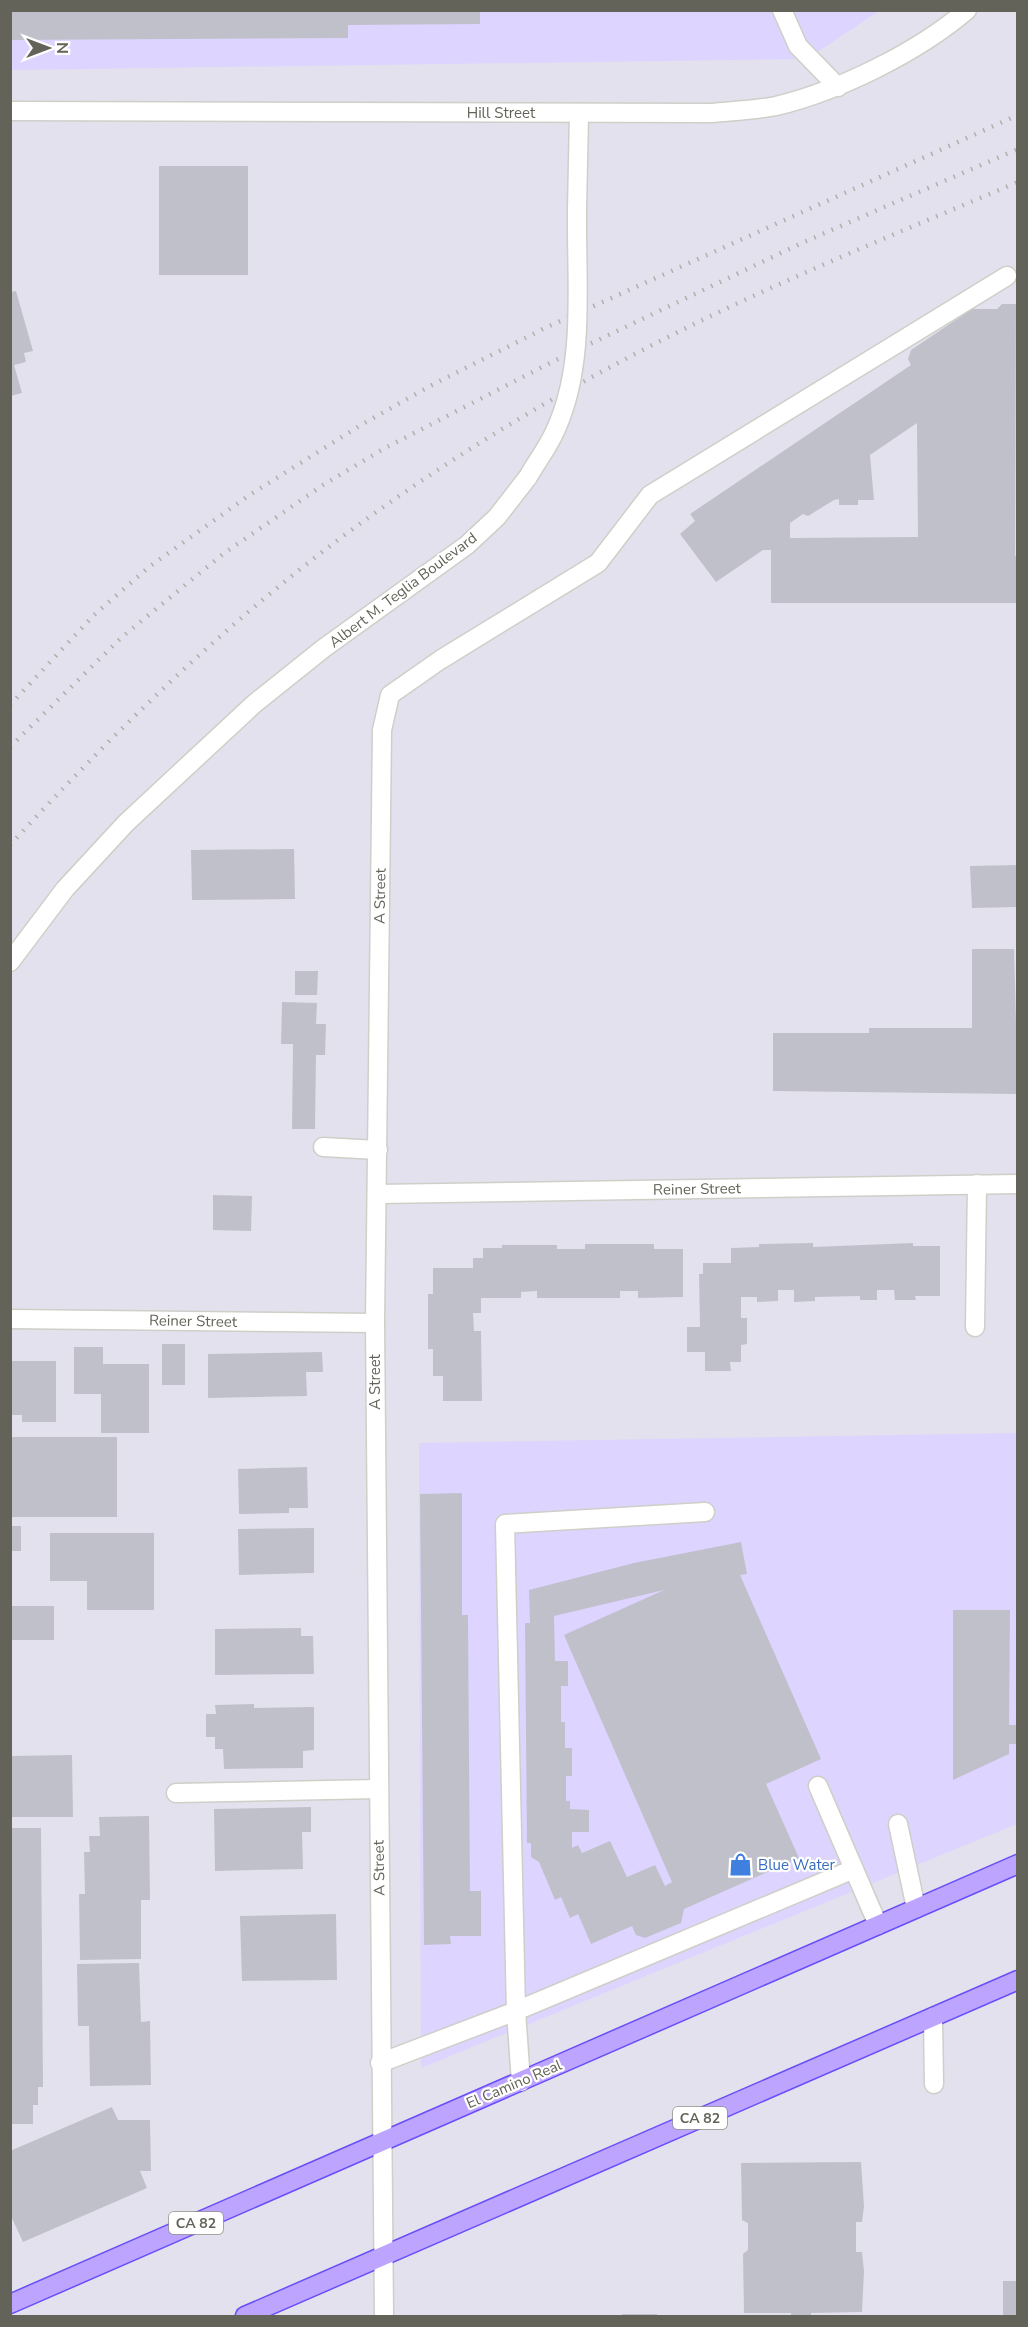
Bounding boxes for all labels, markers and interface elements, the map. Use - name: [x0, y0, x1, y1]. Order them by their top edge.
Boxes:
- north arrow: [18, 18, 78, 78]
- text: N: [51, 42, 73, 54]
- street label: Hill Street: [467, 103, 536, 123]
- street label: Albert M. Teglia Boulevard: [325, 528, 481, 652]
- street label: A Street: [370, 867, 390, 924]
- street label: Reiner Street: [653, 1178, 742, 1200]
- street label: Reiner Street: [149, 1310, 238, 1332]
- street label: A Street: [365, 1353, 385, 1410]
- street label: A Street: [369, 1839, 389, 1896]
- shop icon: Blue Water: [727, 1852, 753, 1878]
- place label: Blue Water: [758, 1855, 836, 1875]
- street label: El Camino Real: [463, 2055, 565, 2113]
- road number: CA 82: [673, 2107, 727, 2129]
- road number: CA 82: [169, 2212, 223, 2234]

